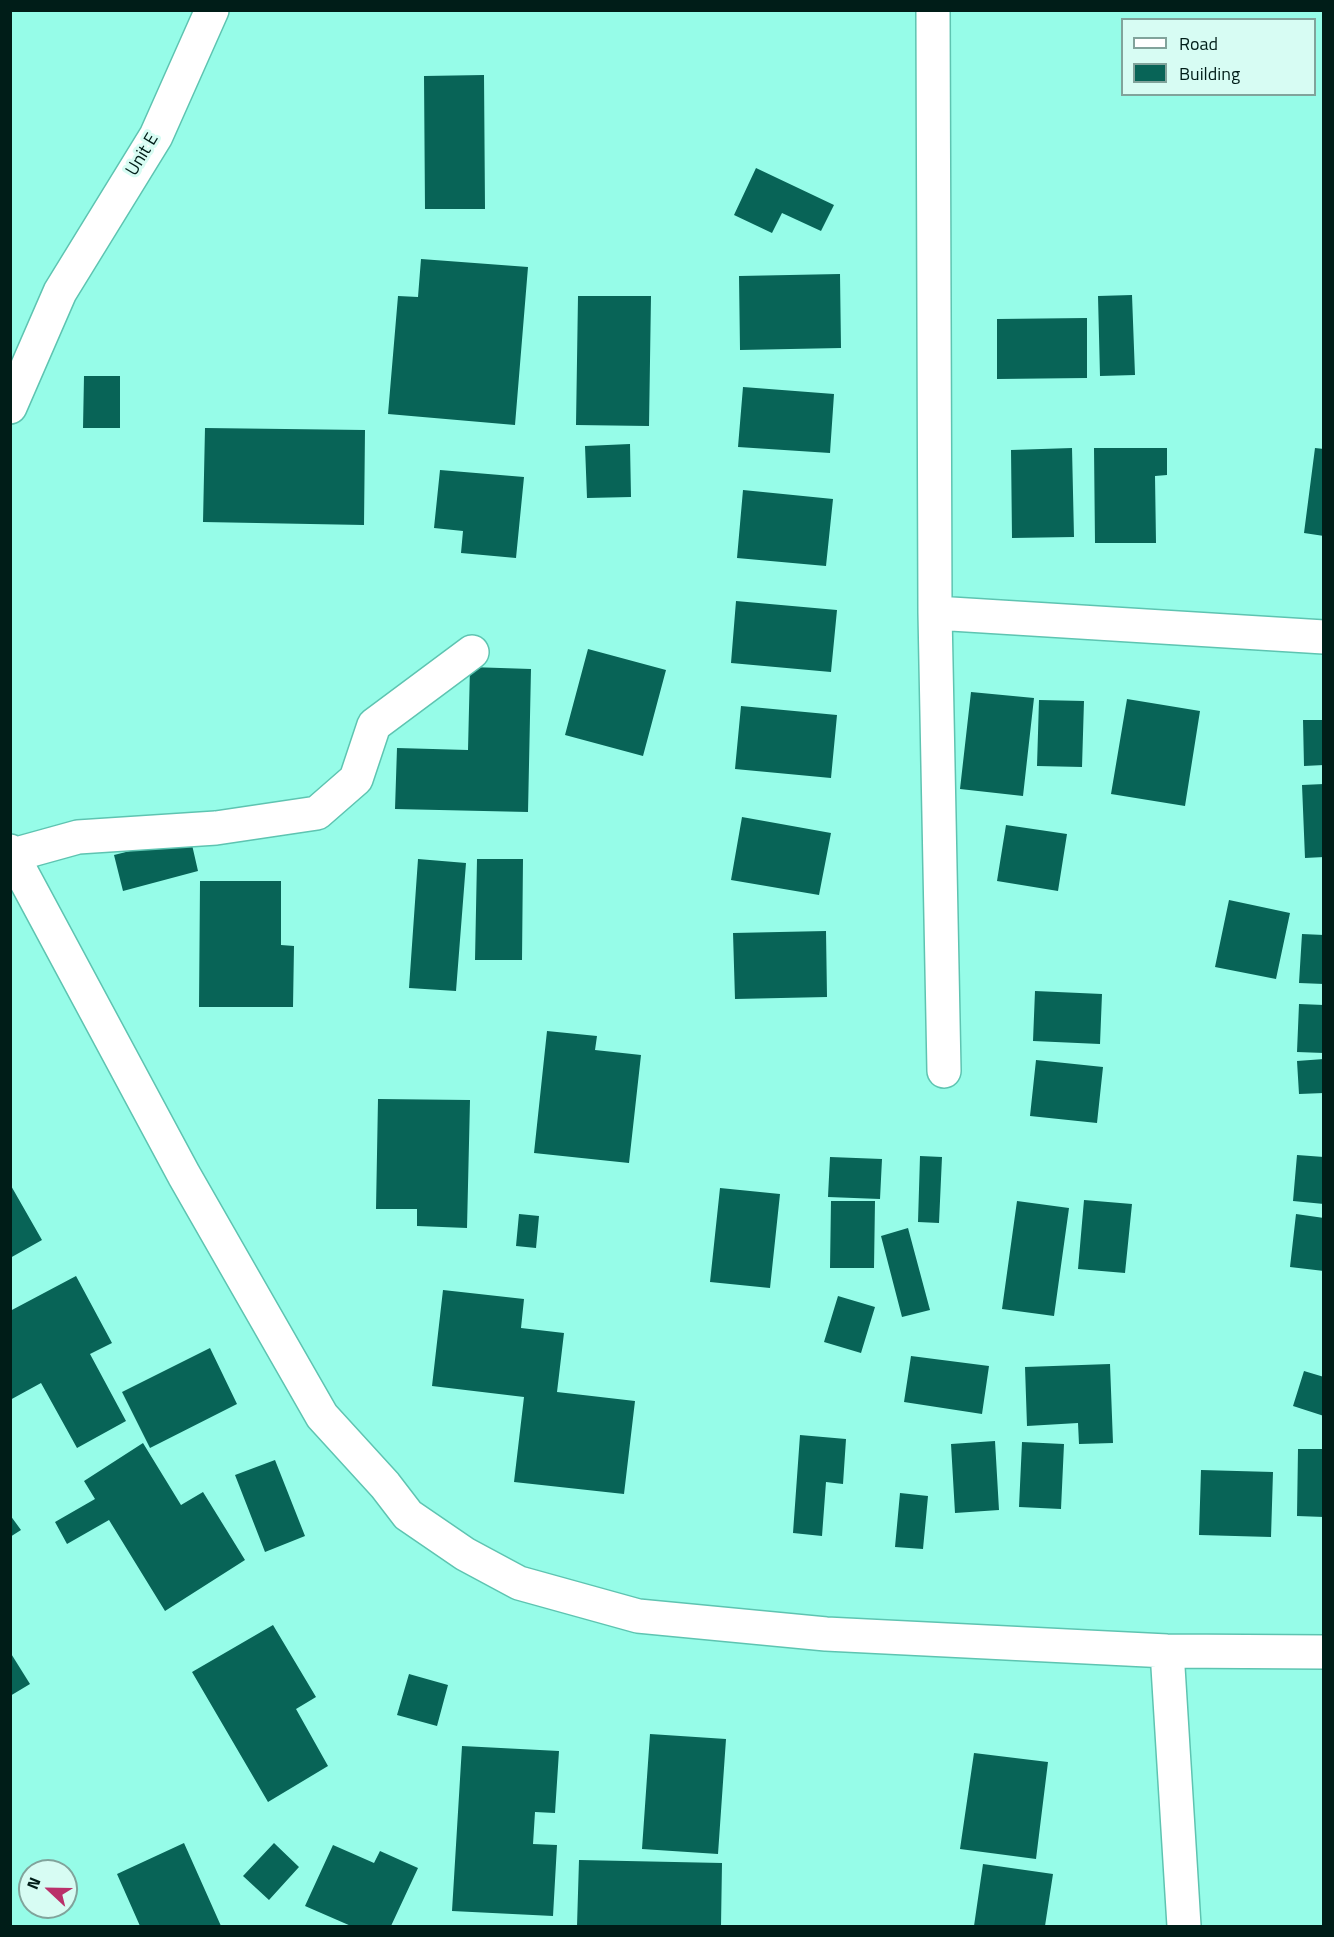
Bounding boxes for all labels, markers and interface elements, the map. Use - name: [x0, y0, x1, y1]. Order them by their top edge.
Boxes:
- legend: [1121, 18, 1316, 96]
- text: Road: [1179, 30, 1218, 57]
- text: Building: [1179, 60, 1240, 87]
- street label: Unit E: [122, 130, 164, 180]
- north arrow: [18, 1859, 78, 1919]
- text: N: [20, 1873, 46, 1893]

